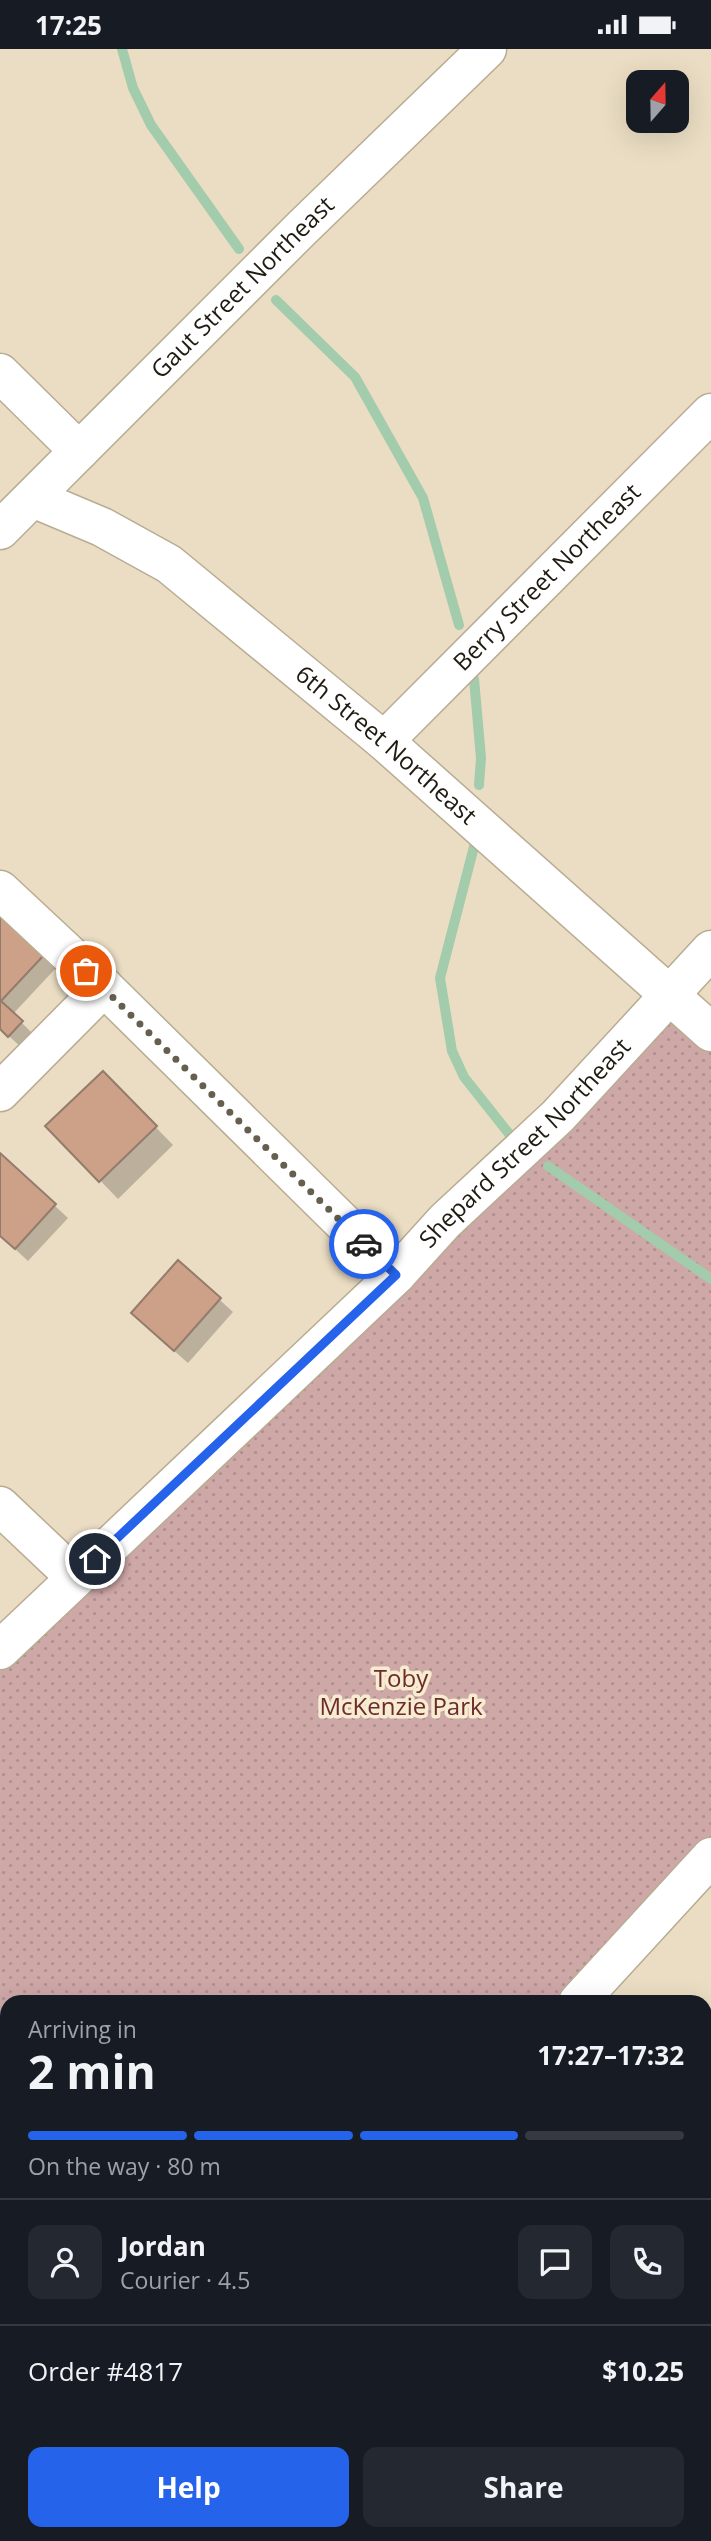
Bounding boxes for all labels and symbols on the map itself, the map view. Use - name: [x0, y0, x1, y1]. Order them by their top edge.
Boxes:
- north arrow: [626, 70, 690, 133]
- street label: Gaut Street Northeast: [143, 188, 340, 385]
- street label: Berry Street Northeast: [445, 475, 647, 677]
- street label: 6th Street Northeast: [289, 657, 485, 831]
- pin: [56, 941, 116, 1001]
- street label: Shepard Street Northeast: [411, 1030, 637, 1254]
- courier: [329, 1209, 399, 1279]
- pin: [65, 1529, 125, 1589]
- park label: Toby McKenzie Park: [319, 1661, 483, 1722]

